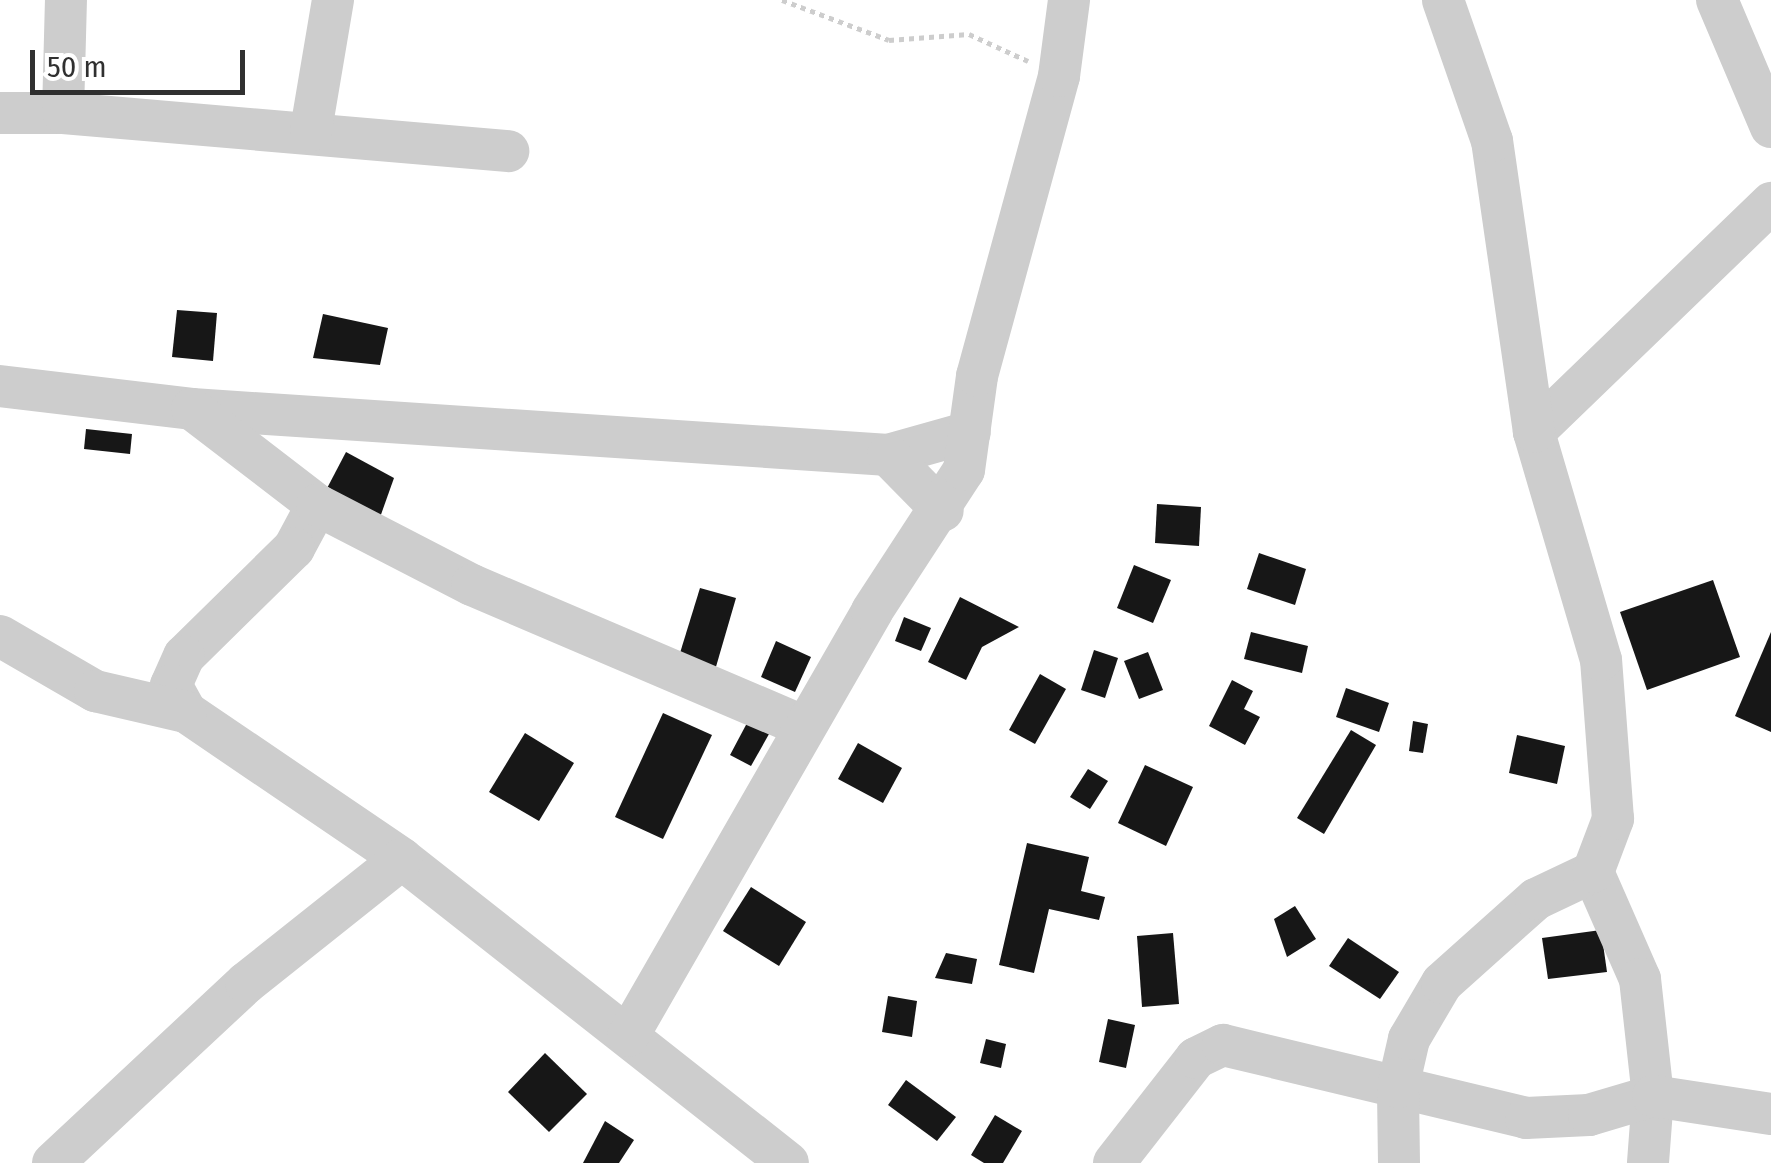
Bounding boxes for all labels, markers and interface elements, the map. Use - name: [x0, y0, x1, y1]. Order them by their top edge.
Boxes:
- scale bar: [35, 30, 250, 92]
- text: 50 m: [47, 49, 107, 85]

